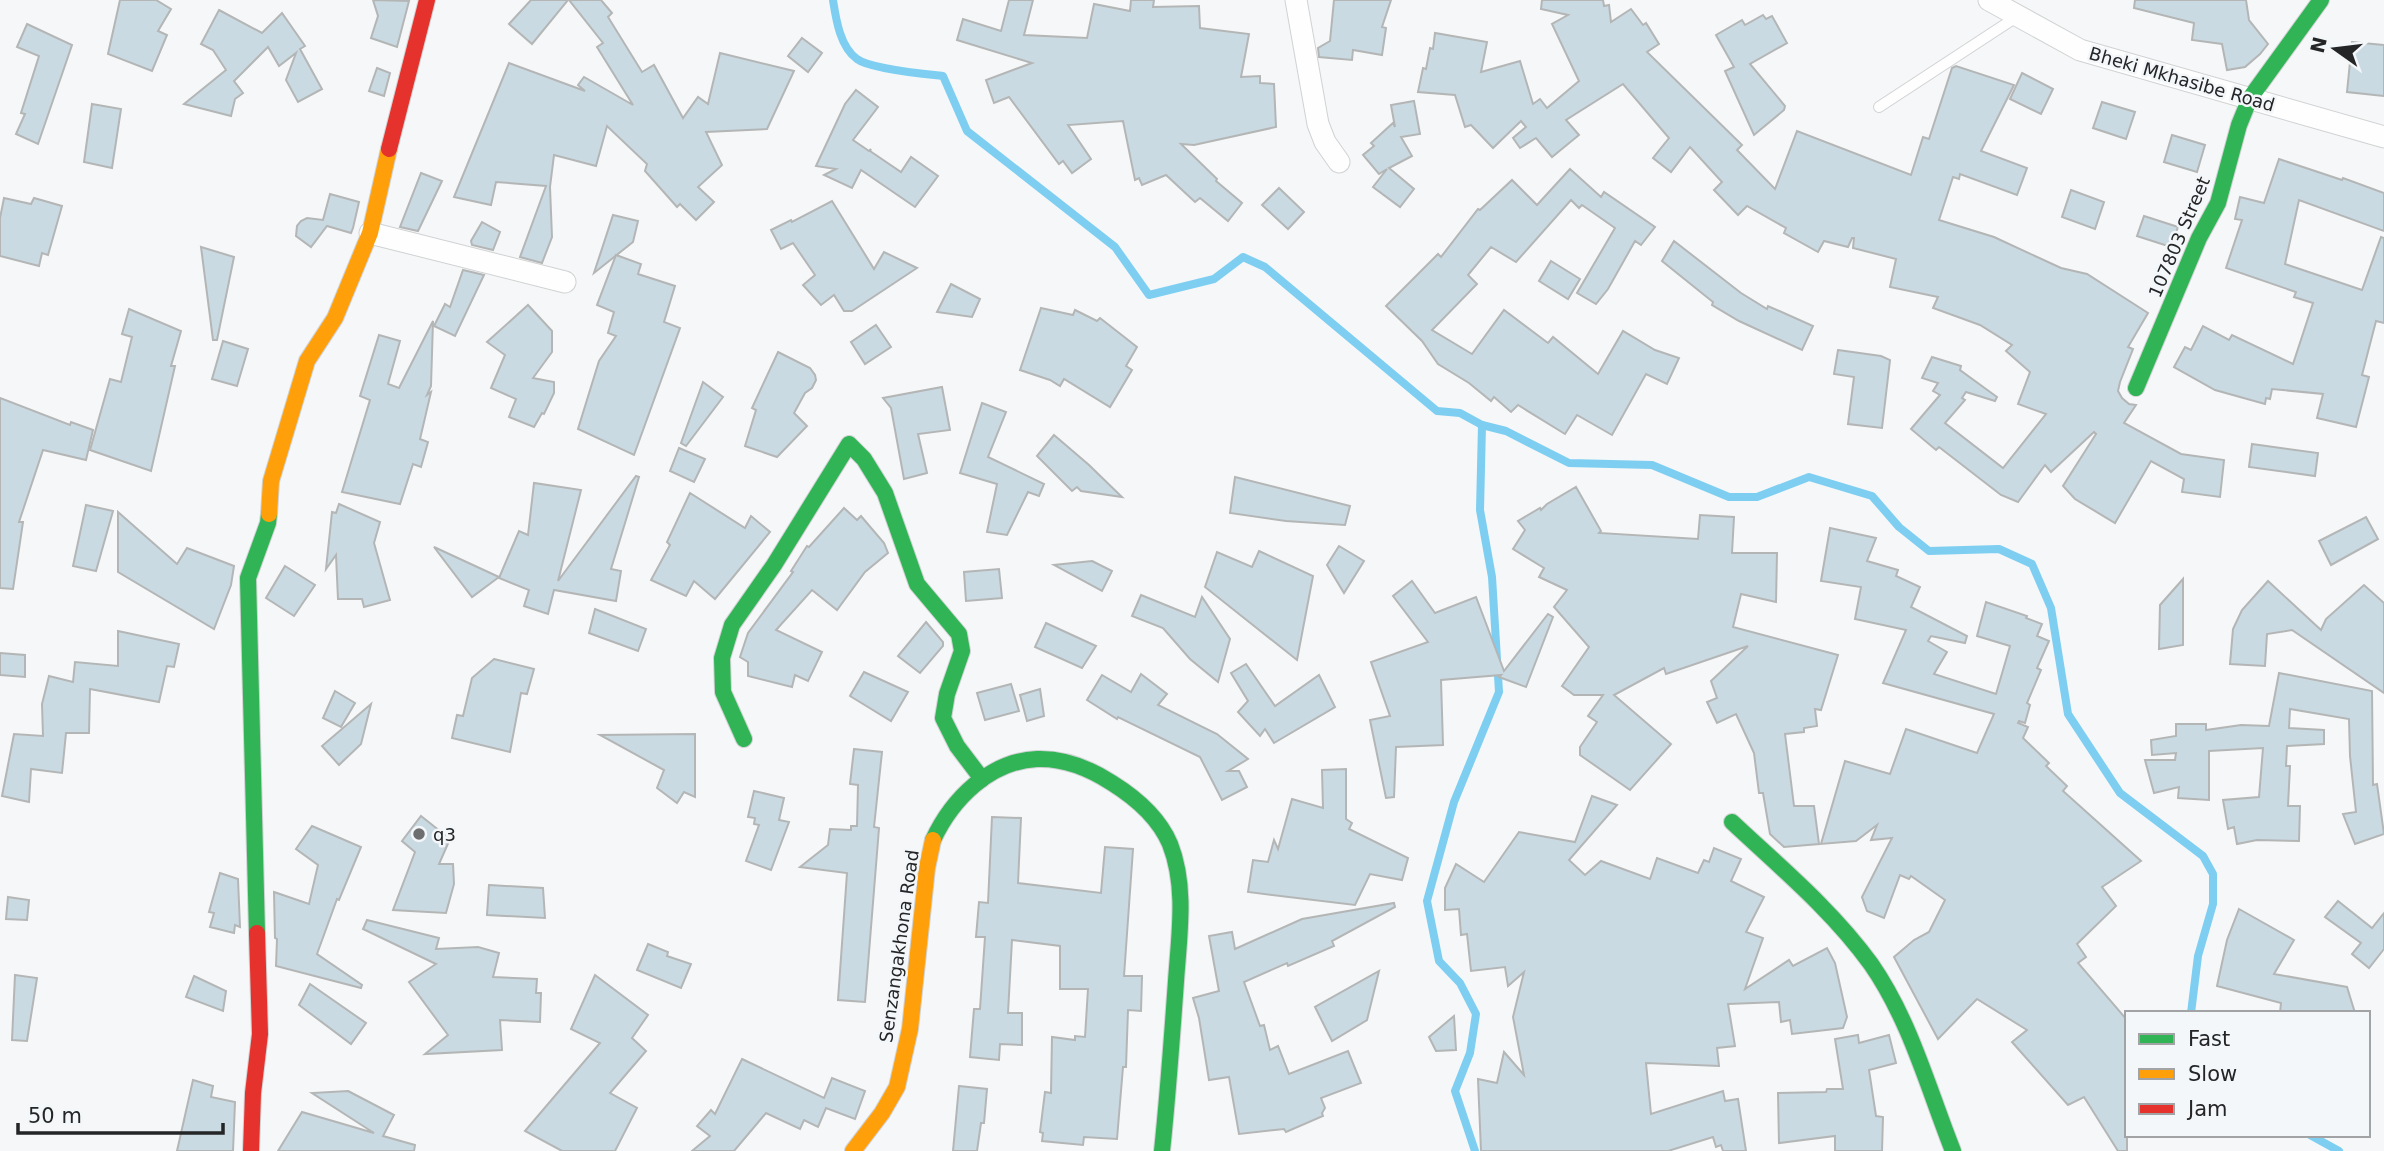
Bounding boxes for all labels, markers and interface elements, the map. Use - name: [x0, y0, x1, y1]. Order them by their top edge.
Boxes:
- north arrow: [2300, 14, 2370, 84]
- text: N: [2306, 35, 2331, 55]
- street label: Bheki Mkhasibe Road: [2087, 42, 2277, 116]
- street label: 107803 Street: [2144, 173, 2214, 301]
- place label: q3: [433, 824, 456, 845]
- marker: q3: [411, 826, 427, 842]
- street label: Senzangakhona Road: [875, 848, 923, 1044]
- legend: [2125, 1011, 2370, 1137]
- text: Fast: [2188, 1027, 2230, 1051]
- text: Slow: [2188, 1062, 2237, 1086]
- scale bar: [18, 1092, 222, 1136]
- text: Jam: [2186, 1097, 2228, 1121]
- text: 50 m: [28, 1104, 82, 1128]

